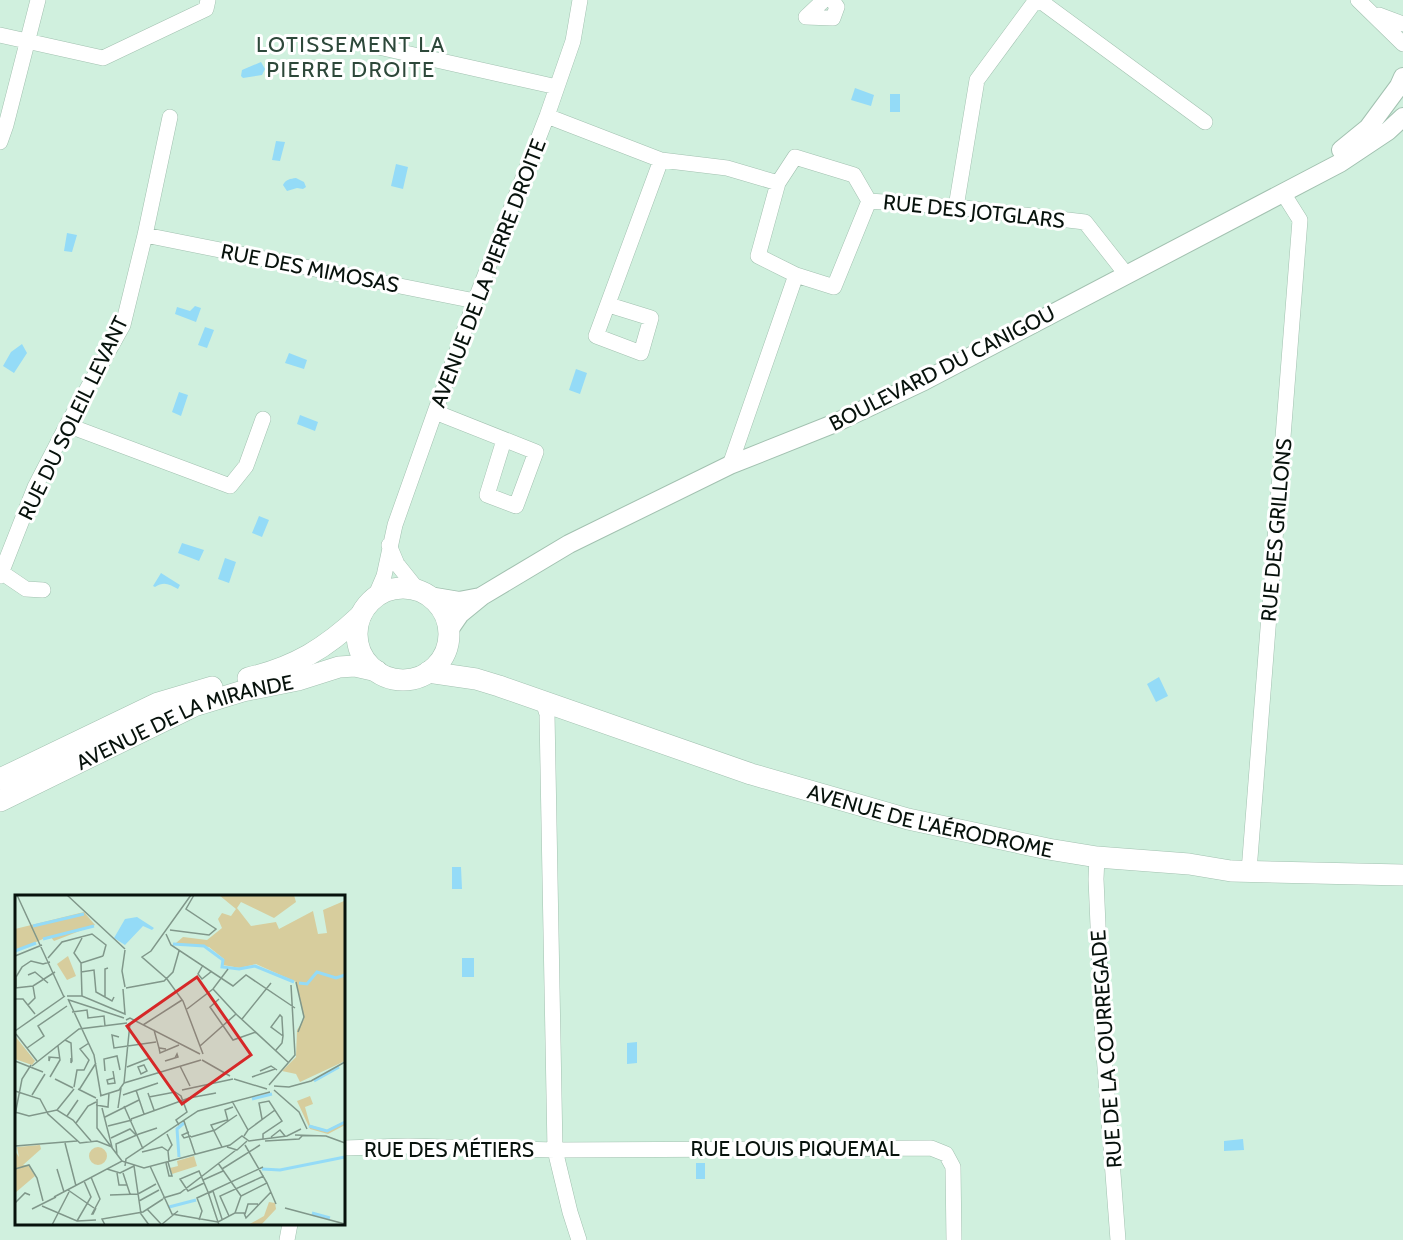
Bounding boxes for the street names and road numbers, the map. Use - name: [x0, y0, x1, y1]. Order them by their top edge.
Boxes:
- street label: AVENUE DE LA PIERRE DROITE: [425, 135, 551, 411]
- street label: RUE DES JOTGLARS: [882, 189, 1066, 233]
- street label: RUE DES MIMOSAS: [219, 238, 401, 298]
- street label: BOULEVARD DU CANIGOU: [825, 300, 1059, 436]
- street label: RUE DU SOLEIL LEVANT: [13, 312, 133, 524]
- street label: RUE DES GRILLONS: [1256, 437, 1296, 623]
- street label: AVENUE DE LA MIRANDE: [72, 669, 295, 774]
- street label: AVENUE DE L'AÉRODROME: [805, 778, 1055, 862]
- street label: RUE DE LA COURREGADE: [1085, 929, 1127, 1169]
- street label: RUE LOUIS PIQUEMAL: [691, 1136, 900, 1161]
- street label: RUE DES MÉTIERS: [364, 1137, 534, 1162]

